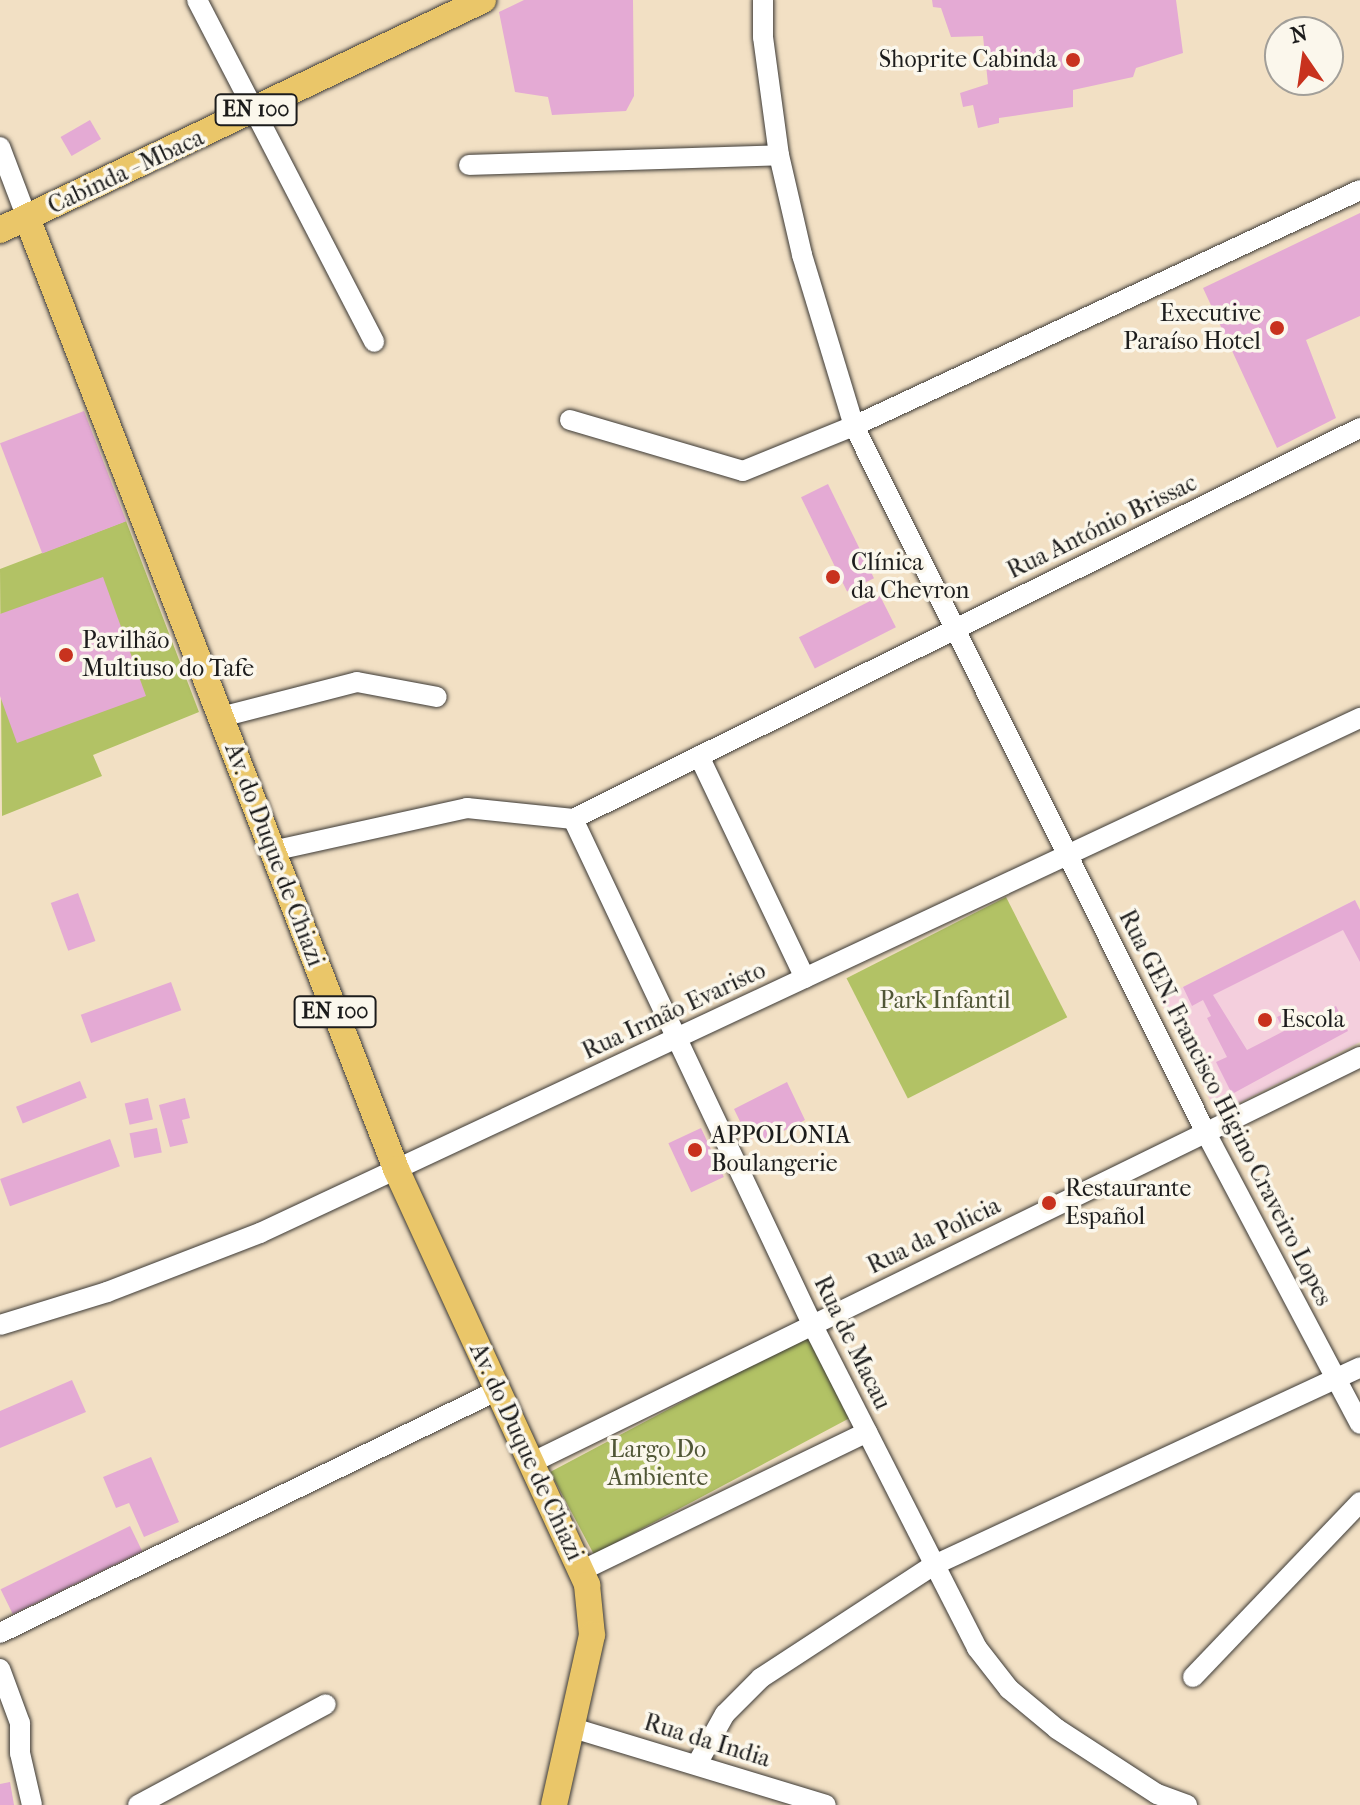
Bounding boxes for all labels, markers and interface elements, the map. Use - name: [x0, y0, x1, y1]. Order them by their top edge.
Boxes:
- north arrow: [1264, 16, 1344, 96]
- text: N: [1288, 20, 1310, 49]
- place label: Shoprite Cabinda: [879, 46, 1057, 74]
- marker: Shoprite Cabinda: [1064, 51, 1082, 69]
- road number: EN 100: [214, 92, 298, 128]
- street label: Cabinda - Mbaca: [44, 123, 208, 221]
- place label: Executive Paraíso Hotel: [1123, 300, 1261, 356]
- marker: Executive Paraíso Hotel: [1268, 319, 1286, 337]
- street label: Rua António Brissac: [1003, 469, 1201, 585]
- place label: Clínica da Chevron: [851, 549, 970, 605]
- marker: Clínica da Chevron: [822, 566, 844, 588]
- place label: Pavilhão Multiuso do Tafe: [82, 627, 254, 683]
- marker: Pavilhão Multiuso do Tafe: [57, 646, 75, 664]
- street label: Av. do Duque de Chiazi: [218, 739, 330, 971]
- street label: Rua GEN. Francisco Higino Craveiro Lopes: [1112, 905, 1338, 1311]
- street label: Rua Irmão Evaristo: [578, 956, 770, 1066]
- park label: Park Infantil: [879, 987, 1011, 1015]
- road number: EN 100: [293, 994, 377, 1030]
- place label: Escola: [1281, 1006, 1345, 1034]
- marker: Escola: [1256, 1011, 1274, 1029]
- place label: APPOLONIA Boulangerie: [711, 1122, 850, 1178]
- marker: APPOLONIA Boulangerie: [686, 1141, 704, 1159]
- place label: Restaurante Español: [1065, 1175, 1191, 1231]
- street label: Rua da Policia: [863, 1191, 1005, 1281]
- marker: Restaurante Español: [1040, 1194, 1058, 1212]
- street label: Rua de Macau: [807, 1271, 897, 1415]
- street label: Av. do Duque de Chiazi: [463, 1339, 589, 1565]
- park label: Largo Do Ambiente: [608, 1436, 708, 1492]
- street label: Rua da India: [640, 1708, 774, 1774]

